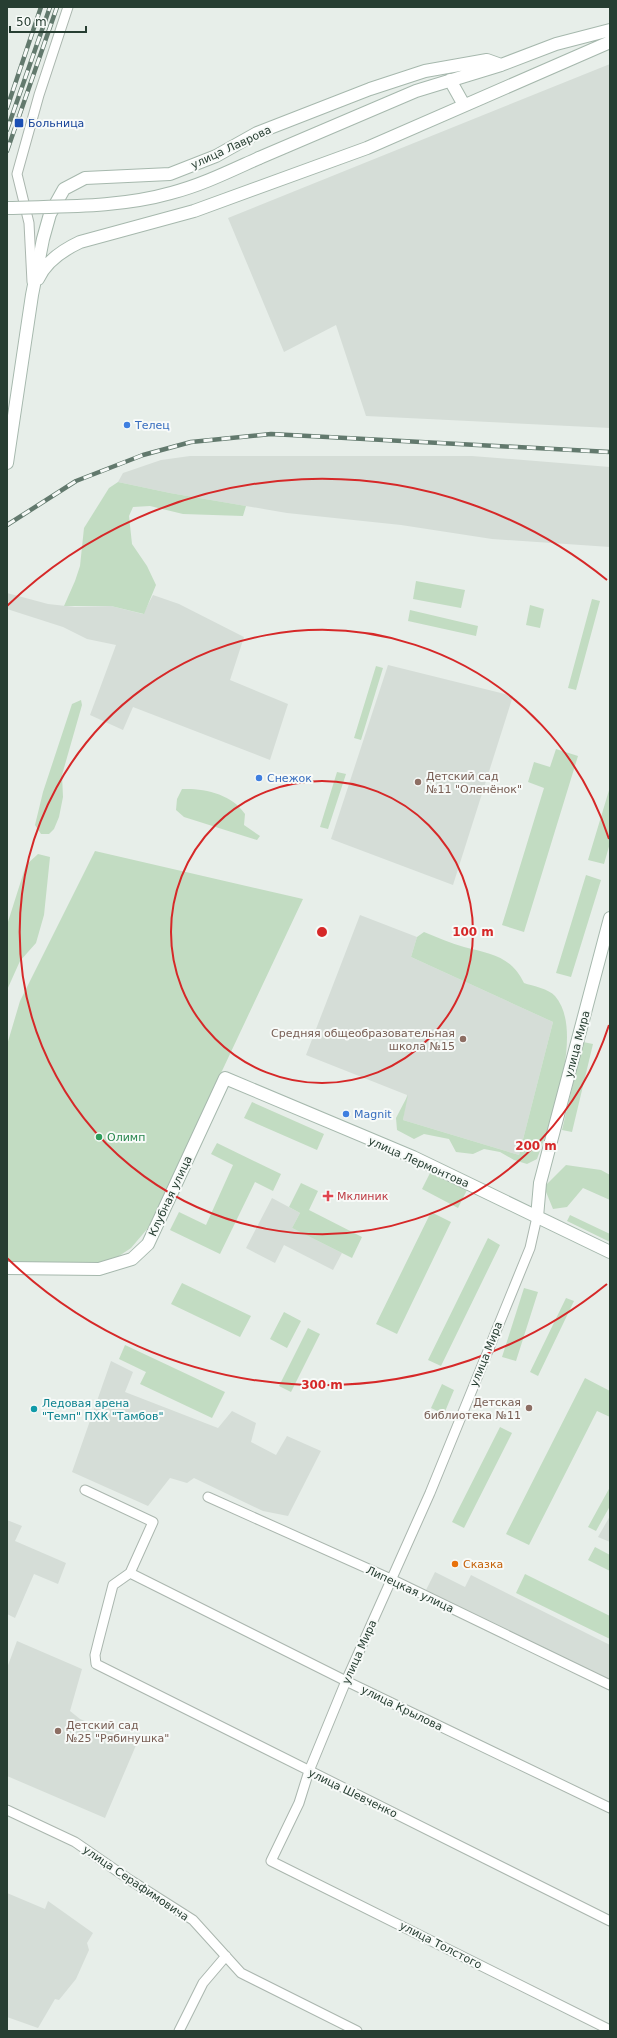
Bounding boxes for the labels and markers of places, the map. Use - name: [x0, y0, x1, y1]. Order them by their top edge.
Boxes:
- marker: Больница: [13, 117, 25, 129]
- place label: Больница: [28, 117, 84, 130]
- place label: Телец: [134, 419, 170, 432]
- marker: Телец: [122, 420, 132, 430]
- place label: Детский сад №11 "Оленёнок": [426, 770, 522, 796]
- place label: Снежок: [267, 772, 312, 785]
- marker: Снежок: [254, 773, 264, 783]
- marker: Детский сад №11 "Оленёнок": [413, 777, 423, 787]
- centre of rings: [315, 925, 329, 939]
- place label: Средняя общеобразовательная школа №15: [271, 1027, 455, 1053]
- marker: Средняя общеобразовательная школа №15: [458, 1034, 468, 1044]
- place label: Magnit: [354, 1108, 392, 1121]
- marker: Magnit: [341, 1109, 351, 1119]
- place label: Олимп: [107, 1131, 145, 1144]
- marker: Олимп: [94, 1132, 104, 1142]
- marker: Мклиник: [322, 1190, 334, 1202]
- place label: Мклиник: [337, 1190, 389, 1203]
- place label: Детская библиотека №11: [424, 1396, 521, 1422]
- place label: Ледовая арена "Темп" ПХК "Тамбов": [42, 1397, 164, 1423]
- marker: Детская библиотека №11: [524, 1403, 534, 1413]
- marker: Ледовая арена "Темп" ПХК "Тамбов": [29, 1404, 39, 1414]
- place label: Сказка: [463, 1558, 503, 1571]
- marker: Сказка: [450, 1559, 460, 1569]
- place label: Детский сад №25 "Рябинушка": [66, 1719, 169, 1745]
- marker: Детский сад №25 "Рябинушка": [53, 1726, 63, 1736]

